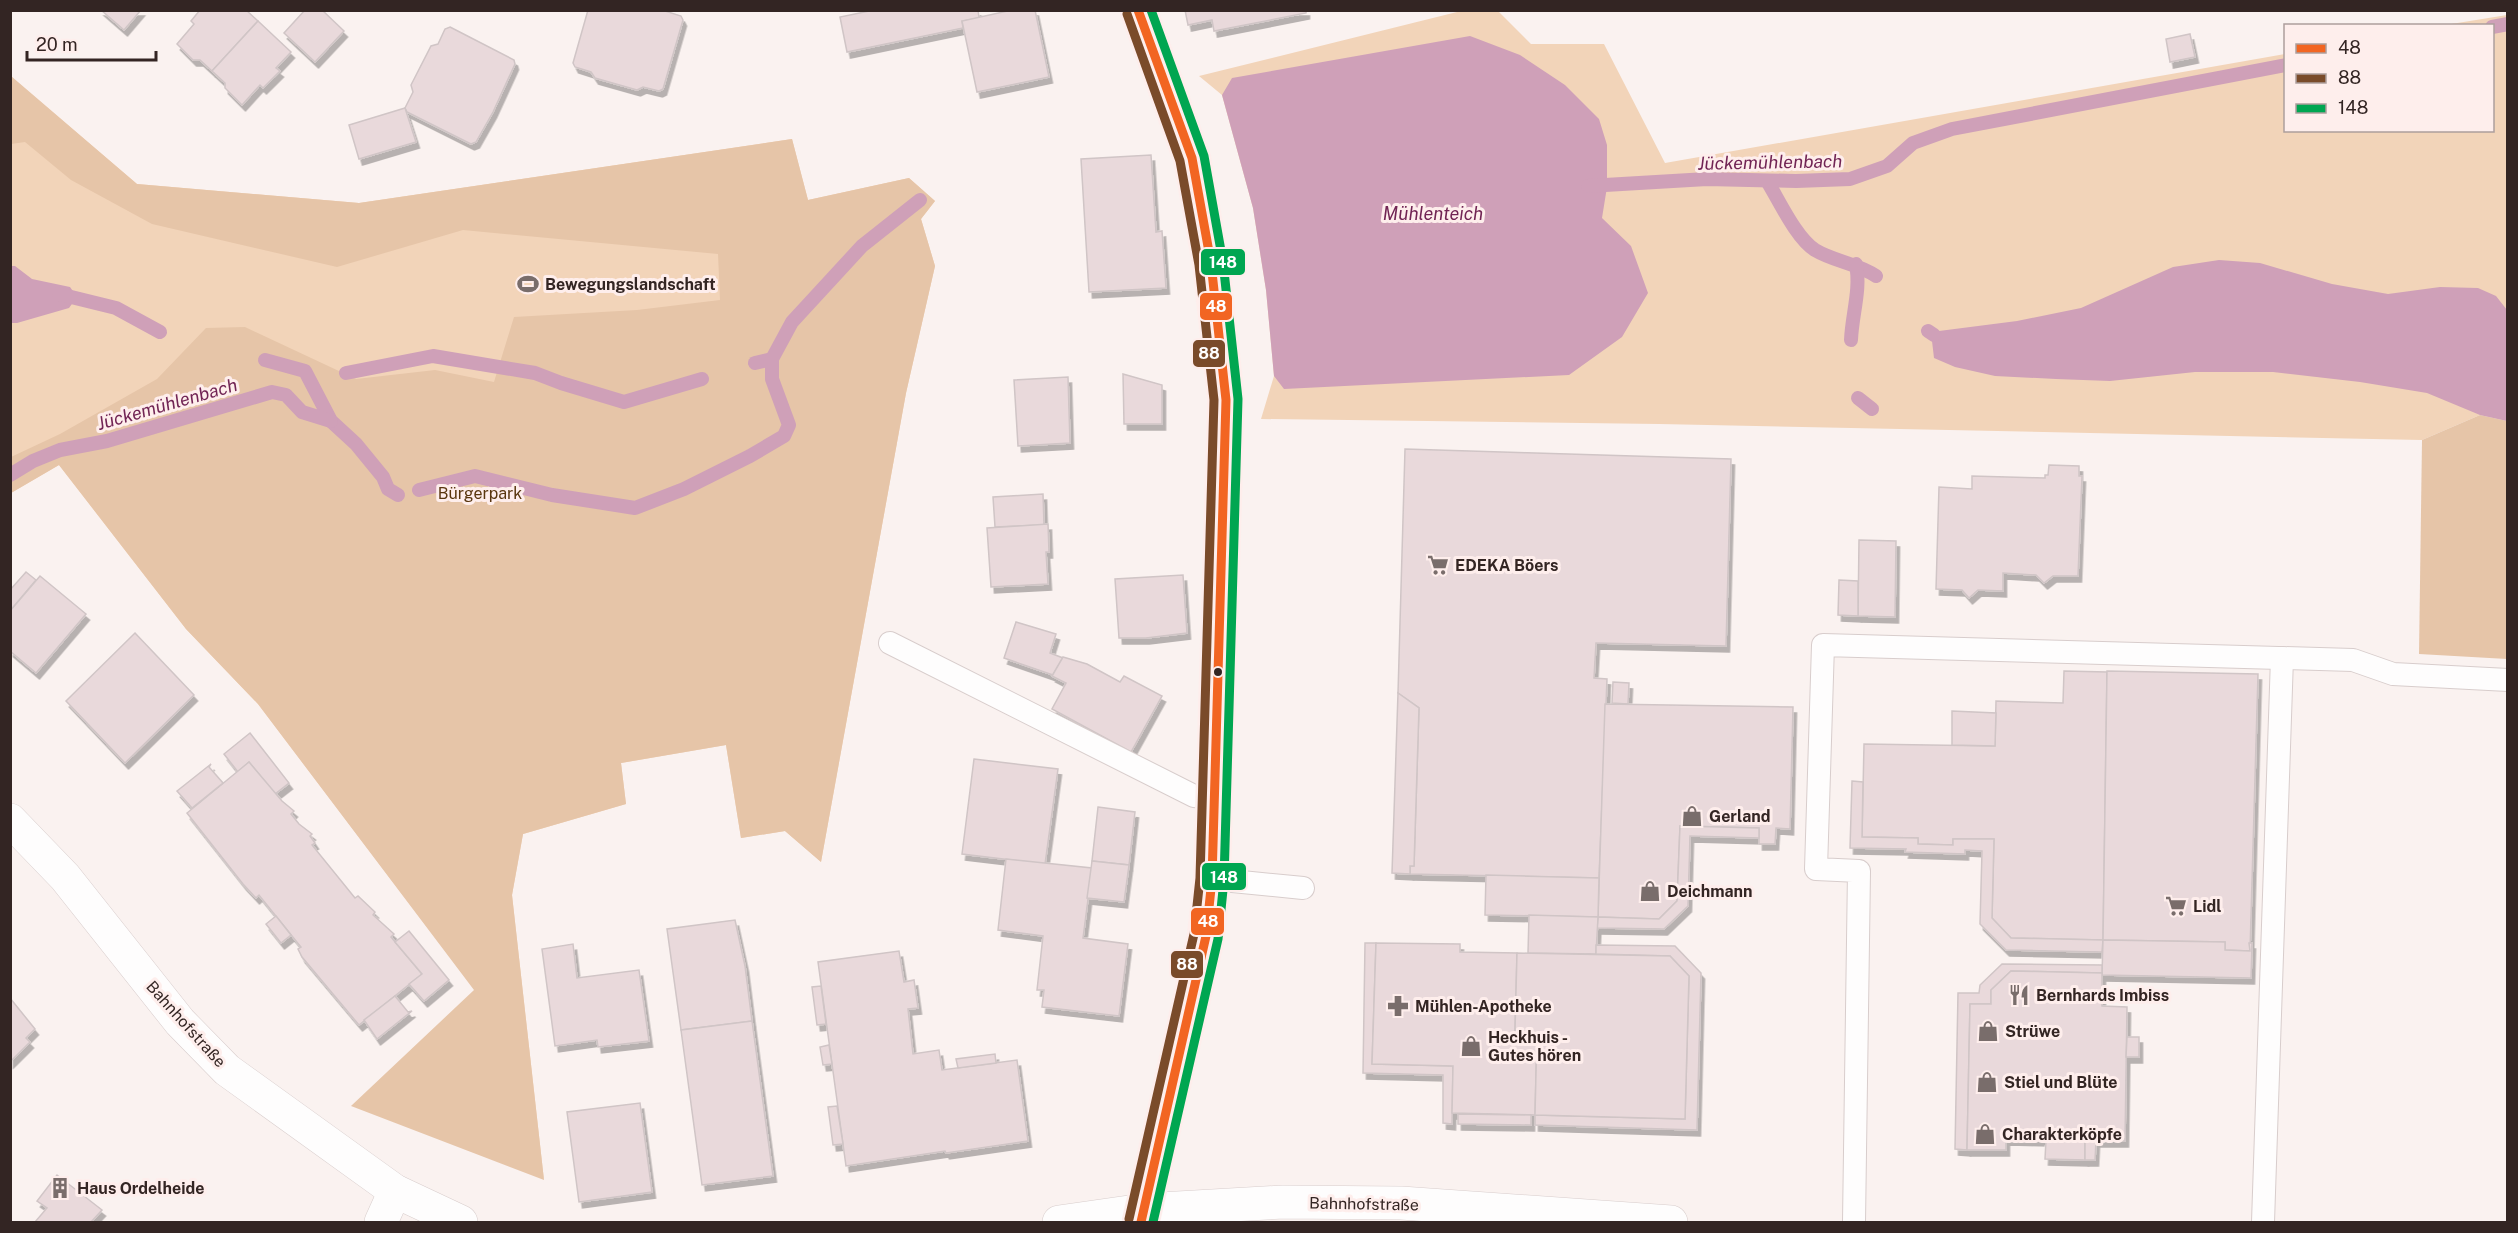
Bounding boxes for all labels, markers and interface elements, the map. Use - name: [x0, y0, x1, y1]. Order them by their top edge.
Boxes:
- scale bar: [27, 24, 156, 62]
- legend: [2284, 24, 2494, 132]
- text: 20 m: [36, 34, 78, 55]
- text: 48: [2338, 37, 2361, 58]
- text: 88: [2338, 67, 2361, 88]
- text: 148: [2338, 97, 2368, 118]
- water label: Jückemühlenbach: [1697, 150, 1843, 174]
- water label: Mühlenteich: [1383, 203, 1483, 224]
- line badge: 148: [1200, 248, 1246, 276]
- text: 148: [1209, 253, 1237, 272]
- sports icon: Bewegungslandschaft: [516, 272, 540, 296]
- place label: Bewegungslandschaft: [545, 275, 716, 294]
- line badge: 48: [1199, 292, 1233, 321]
- text: 48: [1205, 297, 1227, 316]
- line badge: 88: [1192, 339, 1226, 368]
- text: 88: [1198, 344, 1220, 363]
- water label: Jückemühlenbach: [94, 374, 240, 434]
- park label: Bürgerpark: [438, 484, 522, 503]
- supermarket icon: EDEKA Böers: [1426, 553, 1450, 577]
- place label: EDEKA Böers: [1455, 556, 1558, 575]
- unlabelled marker: [1212, 666, 1224, 678]
- shop icon: Gerland: [1680, 804, 1704, 828]
- place label: Gerland: [1709, 807, 1770, 826]
- line badge: 148: [1201, 862, 1247, 891]
- text: 148: [1210, 868, 1238, 887]
- shop icon: Deichmann: [1638, 879, 1662, 903]
- place label: Deichmann: [1667, 882, 1753, 901]
- supermarket icon: Lidl: [2164, 894, 2188, 918]
- place label: Lidl: [2193, 897, 2222, 916]
- line badge: 48: [1190, 907, 1225, 936]
- text: 48: [1197, 912, 1219, 931]
- line badge: 88: [1170, 950, 1204, 979]
- text: 88: [1176, 955, 1198, 974]
- street label: Bahnhofstraße: [142, 977, 230, 1071]
- restaurant icon: Bernhards Imbiss: [2007, 983, 2031, 1007]
- place label: Bernhards Imbiss: [2036, 986, 2169, 1005]
- pharmacy icon: Mühlen-Apotheke: [1386, 994, 1410, 1018]
- place label: Mühlen-Apotheke: [1415, 997, 1552, 1016]
- shop icon: Strüwe: [1976, 1019, 2000, 1043]
- place label: Strüwe: [2005, 1022, 2060, 1041]
- place label: Heckhuis - Gutes hören: [1488, 1028, 1581, 1065]
- shop icon: Heckhuis - Gutes hören: [1459, 1034, 1483, 1058]
- shop icon: Stiel und Blüte: [1975, 1070, 1999, 1094]
- place label: Stiel und Blüte: [2004, 1073, 2118, 1092]
- shop icon: Charakterköpfe: [1973, 1122, 1997, 1146]
- place label: Charakterköpfe: [2002, 1125, 2122, 1144]
- building icon: Haus Ordelheide: [48, 1176, 72, 1200]
- place label: Haus Ordelheide: [77, 1179, 204, 1198]
- street label: Bahnhofstraße: [1309, 1194, 1419, 1214]

